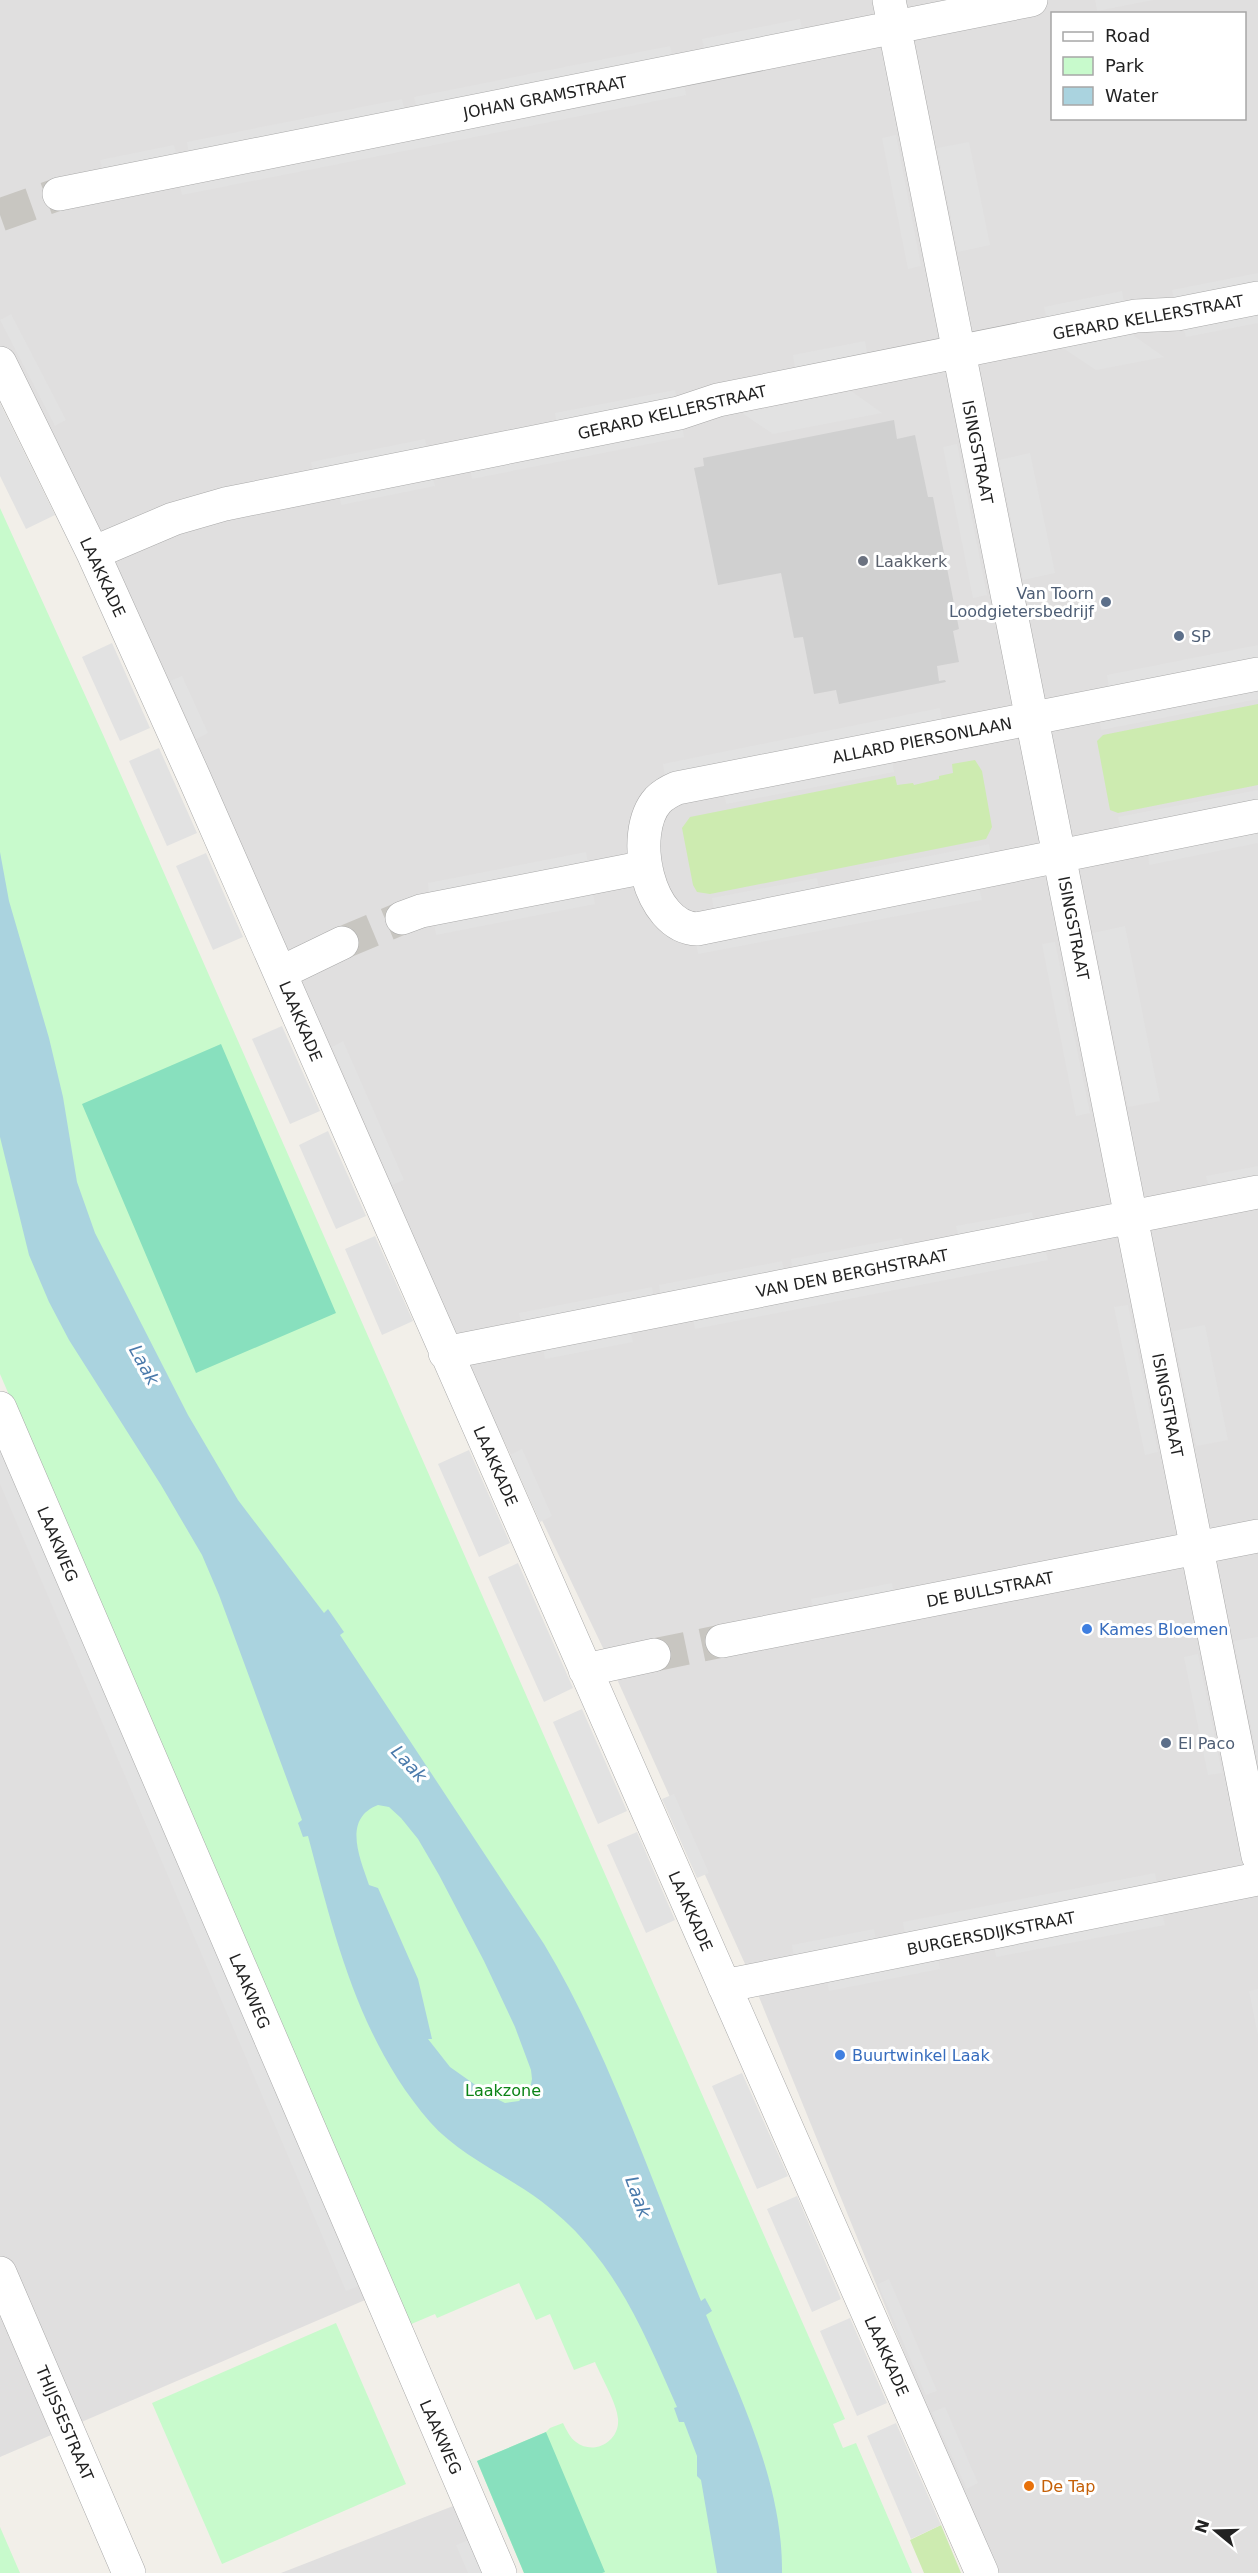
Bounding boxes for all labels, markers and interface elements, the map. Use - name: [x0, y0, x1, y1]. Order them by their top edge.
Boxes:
- legend: [1051, 12, 1246, 120]
- text: Road: [1105, 25, 1150, 46]
- text: Park: [1105, 55, 1144, 76]
- street label: JOHAN GRAMSTRAAT: [461, 72, 629, 123]
- text: Water: [1105, 85, 1159, 106]
- street label: GERARD KELLERSTRAAT: [1051, 291, 1245, 344]
- street label: GERARD KELLERSTRAAT: [576, 381, 769, 443]
- street label: ISINGSTRAAT: [958, 399, 997, 506]
- street label: LAAKKADE: [76, 534, 129, 620]
- place label: Laakkerk: [875, 552, 948, 571]
- marker: Laakkerk: [856, 554, 870, 568]
- place label: Van Toorn Loodgietersbedrijf: [949, 584, 1094, 621]
- marker: Van Toorn Loodgietersbedrijf: [1099, 595, 1113, 609]
- place label: SP: [1191, 627, 1211, 646]
- marker: SP: [1172, 629, 1186, 643]
- street label: ALLARD PIERSONLAAN: [831, 714, 1013, 767]
- street label: ISINGSTRAAT: [1054, 875, 1093, 982]
- street label: LAAKKADE: [275, 978, 326, 1064]
- street label: VAN DEN BERGHSTRAAT: [754, 1245, 950, 1301]
- water label: Laak: [125, 1341, 165, 1390]
- street label: ISINGSTRAAT: [1148, 1352, 1187, 1459]
- street label: LAAKKADE: [469, 1423, 522, 1509]
- street label: LAAKWEG: [33, 1504, 82, 1585]
- street label: DE BULLSTRAAT: [925, 1568, 1056, 1611]
- place label: Kames Bloemen: [1099, 1620, 1229, 1639]
- marker: Kames Bloemen: [1080, 1622, 1094, 1636]
- place label: El Paco: [1178, 1734, 1235, 1753]
- marker: El Paco: [1159, 1736, 1173, 1750]
- water label: Laak: [387, 1741, 433, 1788]
- street label: LAAKKADE: [664, 1868, 717, 1954]
- street label: BURGERSDIJKSTRAAT: [905, 1908, 1077, 1959]
- street label: LAAKWEG: [225, 1951, 274, 2032]
- place label: Buurtwinkel Laak: [852, 2046, 990, 2065]
- marker: Buurtwinkel Laak: [833, 2048, 847, 2062]
- park label: Laakzone: [465, 2081, 541, 2100]
- water label: Laak: [621, 2173, 656, 2222]
- street label: LAAKKADE: [860, 2313, 913, 2399]
- street label: THIJSSESTRAAT: [31, 2362, 97, 2484]
- street label: LAAKWEG: [416, 2397, 465, 2478]
- place label: De Tap: [1041, 2477, 1095, 2496]
- marker: De Tap: [1022, 2479, 1036, 2493]
- north arrow: [1186, 2501, 1246, 2561]
- text: N: [1191, 2517, 1213, 2536]

